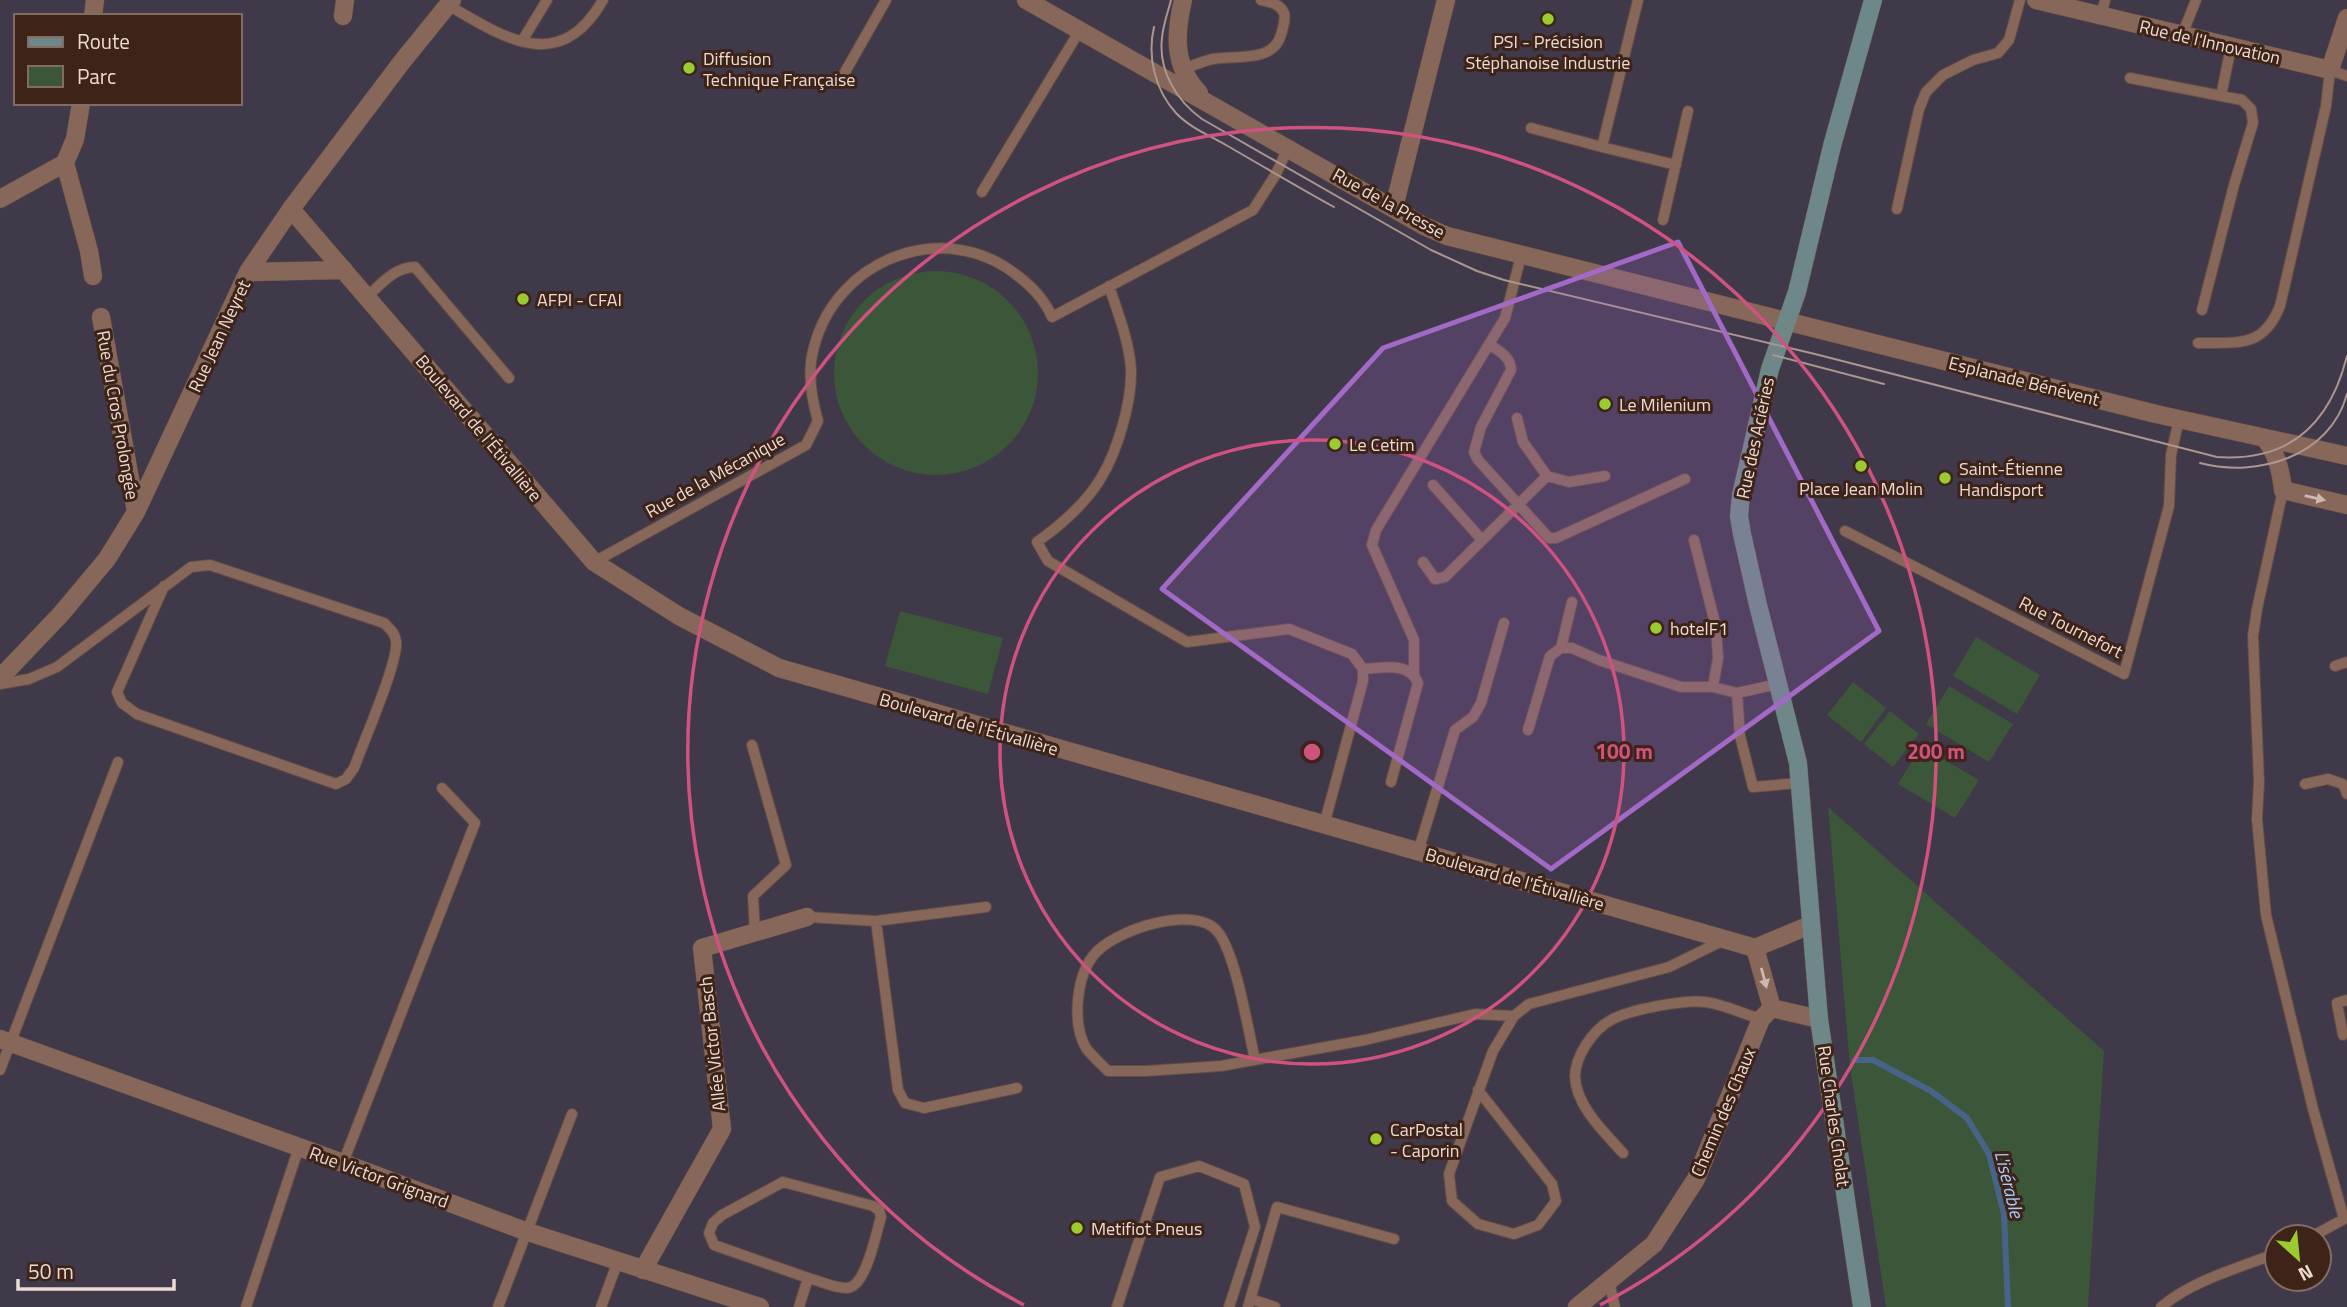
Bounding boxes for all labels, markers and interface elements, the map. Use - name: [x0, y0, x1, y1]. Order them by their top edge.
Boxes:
- marker: PSI - Précision Stéphanoise Industrie: [1540, 11, 1556, 27]
- street label: Rue de l'Innovation: [2137, 13, 2283, 71]
- legend: [14, 14, 242, 105]
- text: Route: [77, 25, 130, 57]
- place label: PSI - Précision Stéphanoise Industrie: [1466, 28, 1630, 76]
- place label: Diffusion Technique Française: [703, 45, 855, 93]
- text: Parc: [77, 60, 116, 92]
- marker: Diffusion Technique Française: [681, 60, 697, 76]
- street label: Rue de la Presse: [1328, 161, 1450, 245]
- street label: Rue Jean Neyret: [181, 275, 257, 397]
- place label: AFPI - CFAI: [537, 286, 622, 313]
- marker: AFPI - CFAI: [515, 291, 531, 307]
- street label: Rue du Cros Prolongée: [90, 328, 146, 502]
- street label: Boulevard de l'Étivallière: [409, 349, 549, 507]
- street label: Esplanade Bénévent: [1946, 349, 2103, 413]
- street label: Rue des Aciéries: [1729, 375, 1781, 501]
- place label: Le Milenium: [1619, 391, 1711, 418]
- marker: Le Milenium: [1597, 396, 1613, 412]
- street label: Rue de la Mécanique: [640, 425, 790, 525]
- place label: Le Cetim: [1349, 431, 1415, 458]
- marker: Le Cetim: [1327, 436, 1343, 452]
- place label: Saint-Étienne Handisport: [1959, 455, 2063, 503]
- marker: Place Jean Molin: [1853, 458, 1869, 474]
- marker: Saint-Étienne Handisport: [1937, 470, 1953, 486]
- place label: Place Jean Molin: [1799, 475, 1923, 502]
- one-way arrow: [2304, 492, 2326, 503]
- street label: Rue Tournefort: [2014, 589, 2128, 665]
- place label: hotelF1: [1670, 615, 1728, 642]
- marker: hotelF1: [1648, 620, 1664, 636]
- street label: Boulevard de l'Étivallière: [876, 686, 1062, 762]
- text: 100 m: [1595, 735, 1653, 767]
- text: 200 m: [1907, 735, 1965, 767]
- centre of rings: [1300, 740, 1324, 764]
- street label: Boulevard de l'Étivallière: [1422, 841, 1608, 917]
- one-way arrow: [1759, 967, 1769, 988]
- street label: Allée Victor Basch: [691, 975, 733, 1113]
- street label: Chemin des Chaux: [1684, 1043, 1762, 1181]
- street label: Rue Charles Cholat: [1811, 1044, 1857, 1189]
- place label: CarPostal - Caporin: [1390, 1116, 1463, 1164]
- marker: CarPostal - Caporin: [1368, 1131, 1384, 1147]
- street label: Rue Victor Grignard: [305, 1139, 453, 1215]
- water label: L'isérable: [1988, 1147, 2033, 1222]
- place label: Metifiot Pneus: [1091, 1215, 1202, 1242]
- marker: Metifiot Pneus: [1069, 1220, 1085, 1236]
- north arrow: [2263, 1223, 2333, 1293]
- scale bar: [18, 1248, 173, 1292]
- text: 50 m: [28, 1255, 74, 1287]
- text: N: [2293, 1258, 2318, 1290]

